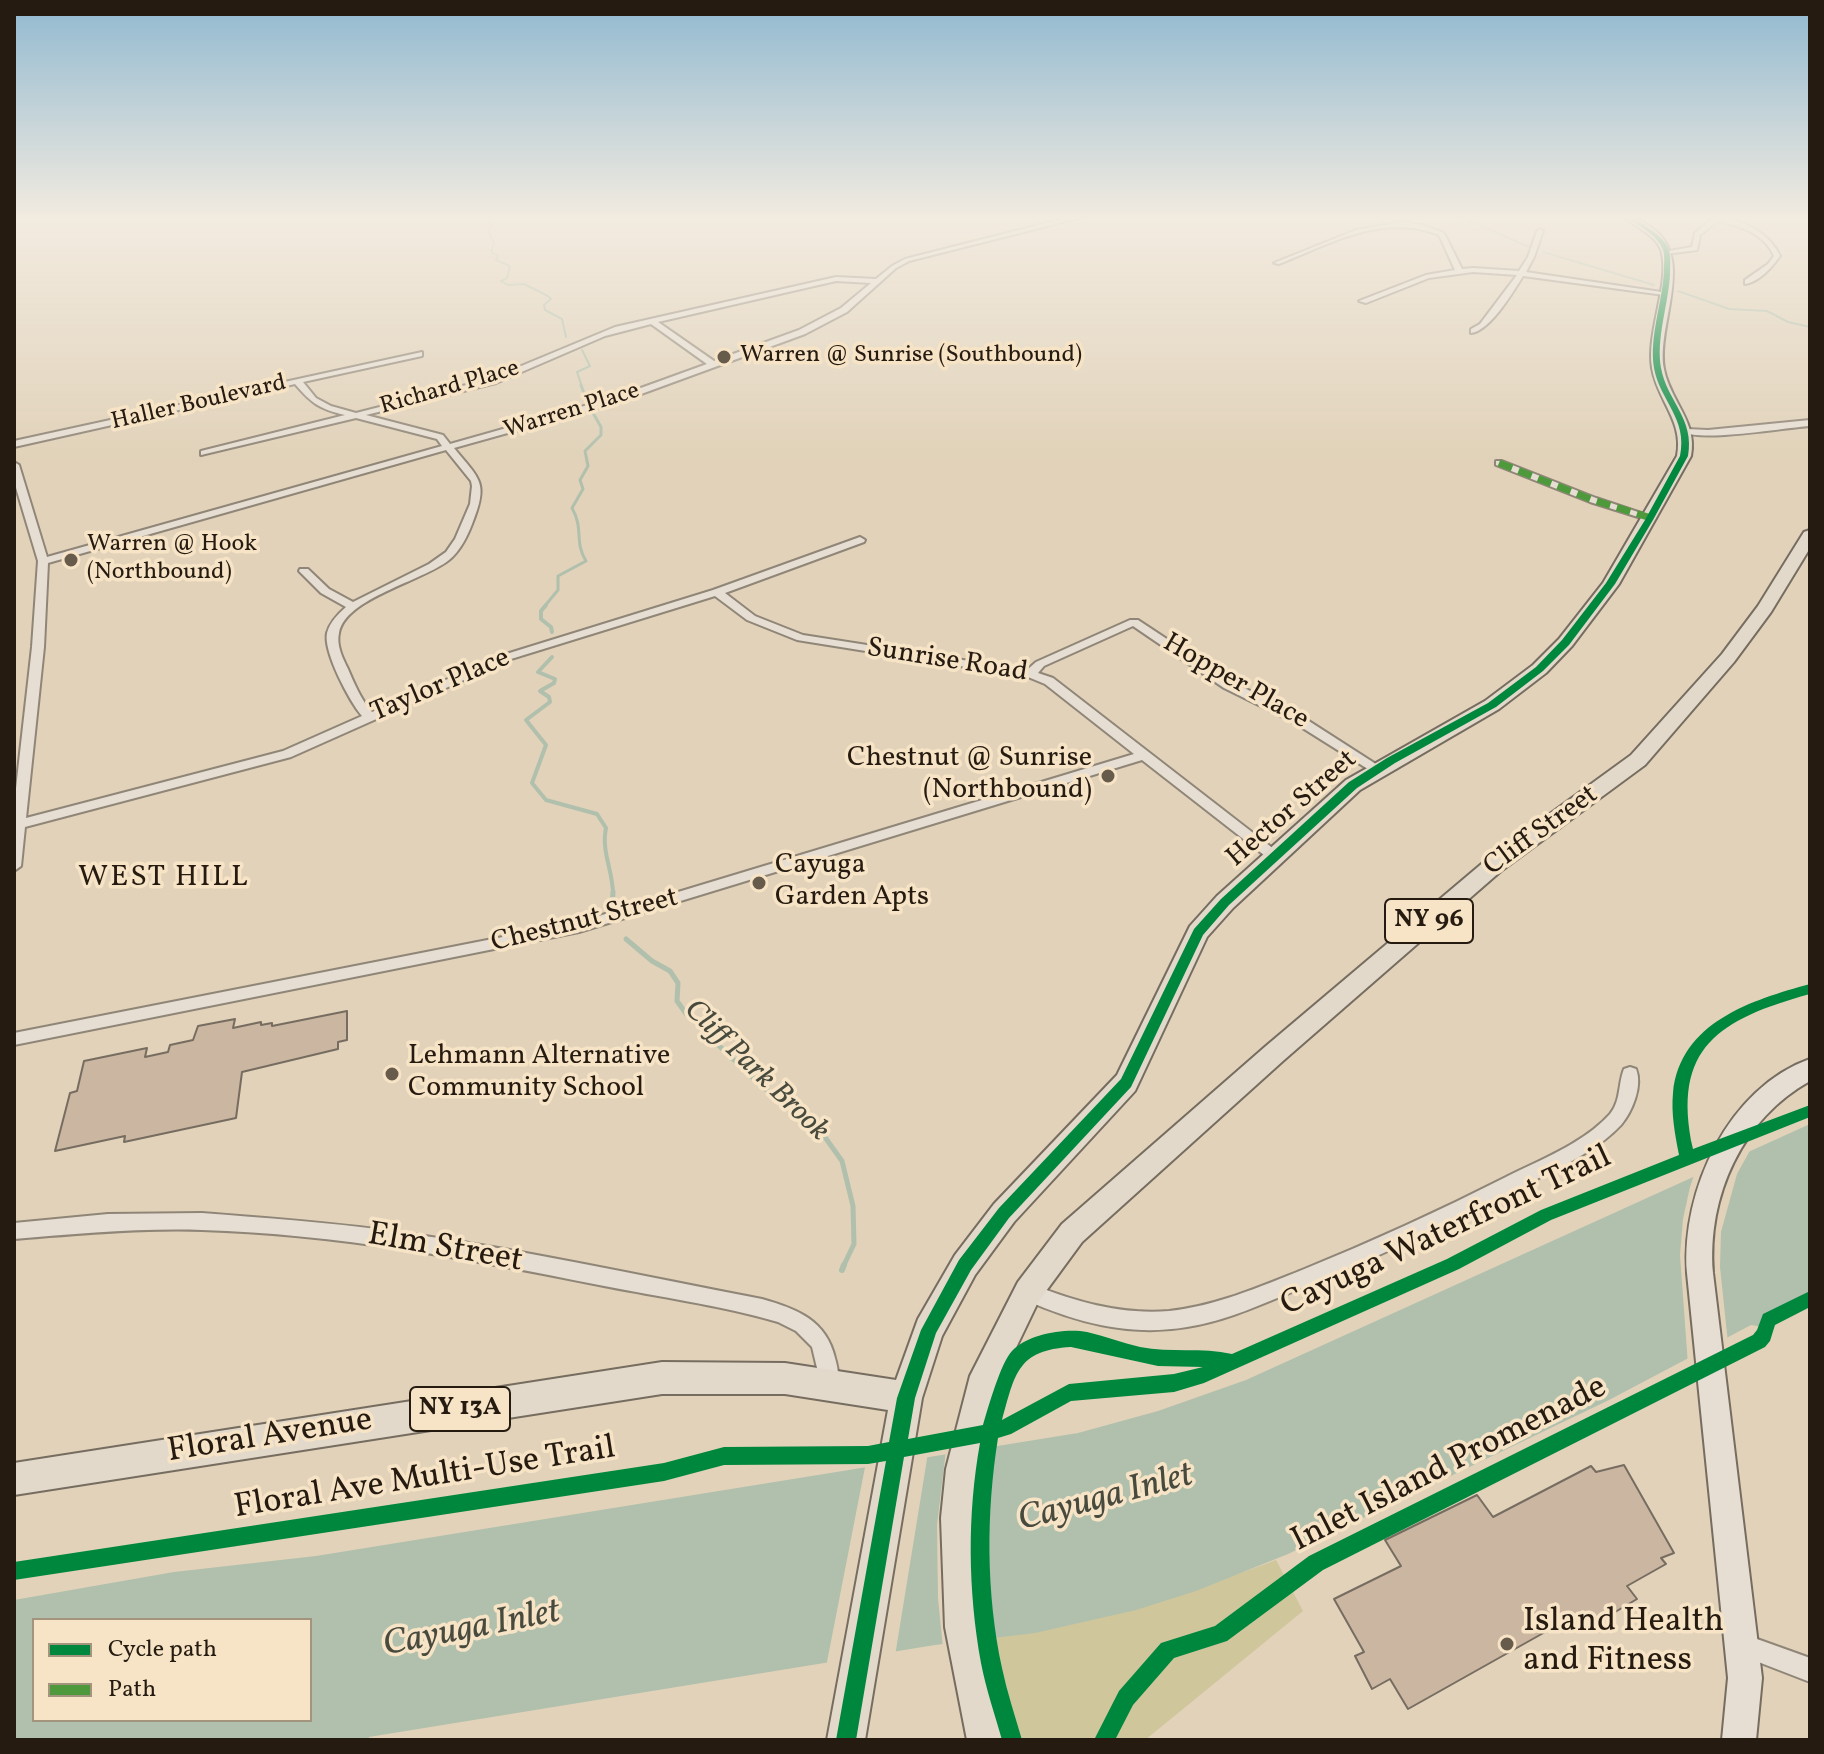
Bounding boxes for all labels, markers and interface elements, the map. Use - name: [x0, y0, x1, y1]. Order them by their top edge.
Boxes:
- place label: Warren @ Sunrise (Southbound): [740, 343, 1082, 371]
- marker: Warren @ Sunrise (Southbound): [715, 348, 733, 366]
- street label: Richard Place: [377, 355, 523, 423]
- street label: Haller Boulevard: [109, 370, 289, 438]
- street label: Warren Place: [501, 378, 643, 446]
- place label: Warren @ Hook (Northbound): [87, 532, 257, 588]
- marker: Warren @ Hook (Northbound): [62, 551, 80, 569]
- street label: Hopper Place: [1156, 628, 1314, 738]
- street label: Sunrise Road: [864, 633, 1030, 691]
- street label: Taylor Place: [366, 643, 516, 731]
- place label: Chestnut @ Sunrise (Northbound): [847, 743, 1092, 809]
- street label: Hector Street: [1221, 744, 1365, 876]
- marker: Chestnut @ Sunrise (Northbound): [1099, 767, 1117, 785]
- street label: Cliff Street: [1478, 779, 1606, 885]
- place label: Cayuga Garden Apts: [775, 850, 929, 916]
- district label: WEST HILL: [78, 861, 250, 897]
- marker: Cayuga Garden Apts: [750, 874, 768, 892]
- street label: Chestnut Street: [488, 883, 682, 961]
- road number: NY 96: [1385, 899, 1473, 943]
- water label: Cliff Park Brook: [675, 994, 835, 1150]
- place label: Lehmann Alternative Community School: [408, 1041, 670, 1107]
- marker: Lehmann Alternative Community School: [383, 1065, 401, 1083]
- street label: Cayuga Waterfront Trail: [1275, 1138, 1619, 1328]
- street label: Elm Street: [364, 1216, 526, 1284]
- street label: Inlet Island Promenade: [1286, 1369, 1614, 1563]
- road number: NY 13A: [410, 1387, 510, 1431]
- street label: Floral Avenue: [165, 1402, 375, 1474]
- street label: Floral Ave Multi-Use Trail: [232, 1430, 618, 1530]
- water label: Cayuga Inlet: [1014, 1456, 1198, 1544]
- water label: Cayuga Inlet: [380, 1593, 564, 1669]
- place label: Island Health and Fitness: [1523, 1604, 1724, 1684]
- legend: [32, 1618, 312, 1722]
- text: Cycle path: [108, 1633, 217, 1667]
- marker: Island Health and Fitness: [1498, 1635, 1516, 1653]
- text: Path: [108, 1673, 156, 1707]

